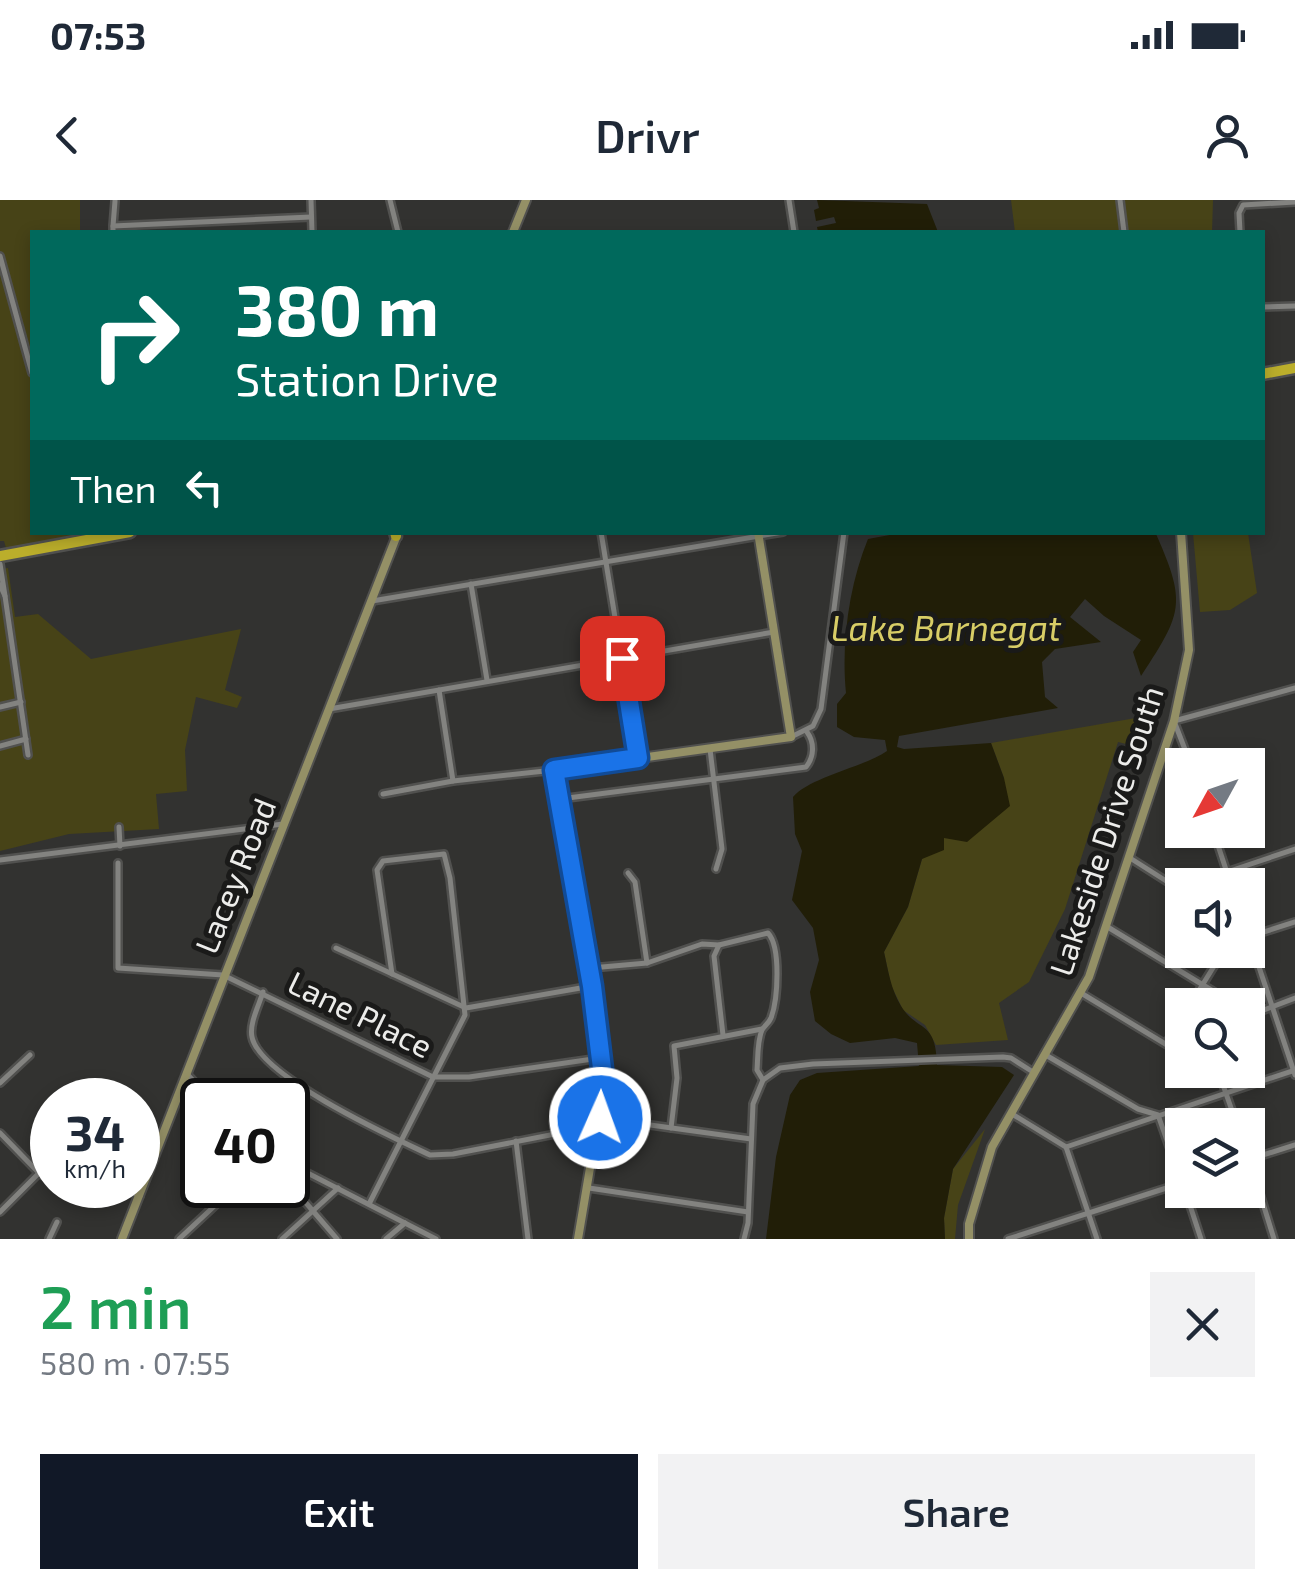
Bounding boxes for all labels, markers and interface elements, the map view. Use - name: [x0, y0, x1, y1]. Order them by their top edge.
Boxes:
- text: 07:53: [50, 12, 146, 58]
- icon: back: [40, 108, 95, 163]
- text: Drivr: [595, 108, 700, 162]
- icon: person: [1200, 108, 1255, 163]
- text: 380 m: [235, 266, 439, 350]
- icon: right: [70, 270, 200, 400]
- text: Station Drive: [235, 351, 499, 405]
- icon: left: [177, 460, 232, 515]
- text: Then: [70, 465, 157, 511]
- water label: Lake Barnegat: [831, 606, 1062, 648]
- pin: [580, 616, 665, 701]
- icon: arrive: [595, 631, 650, 686]
- street label: Lakeside Drive South: [1040, 681, 1170, 980]
- north arrow: [1165, 748, 1265, 848]
- map controls: [1165, 748, 1265, 1208]
- street label: Lacey Road: [186, 792, 282, 958]
- button: sound: [1165, 868, 1265, 968]
- street label: Lane Place: [283, 962, 439, 1064]
- button: search: [1165, 988, 1265, 1088]
- position arrow: [548, 1066, 652, 1170]
- speed limit sign: 40: [180, 1078, 310, 1208]
- text: 34: [65, 1101, 125, 1161]
- button: layers: [1165, 1108, 1265, 1208]
- text: km/h: [64, 1153, 126, 1183]
- text: 2 min: [40, 1269, 192, 1341]
- button: close: [1150, 1272, 1255, 1377]
- text: 580 m · 07:55: [40, 1343, 230, 1381]
- button: Exit: [40, 1454, 638, 1569]
- button: Share: [658, 1454, 1255, 1569]

